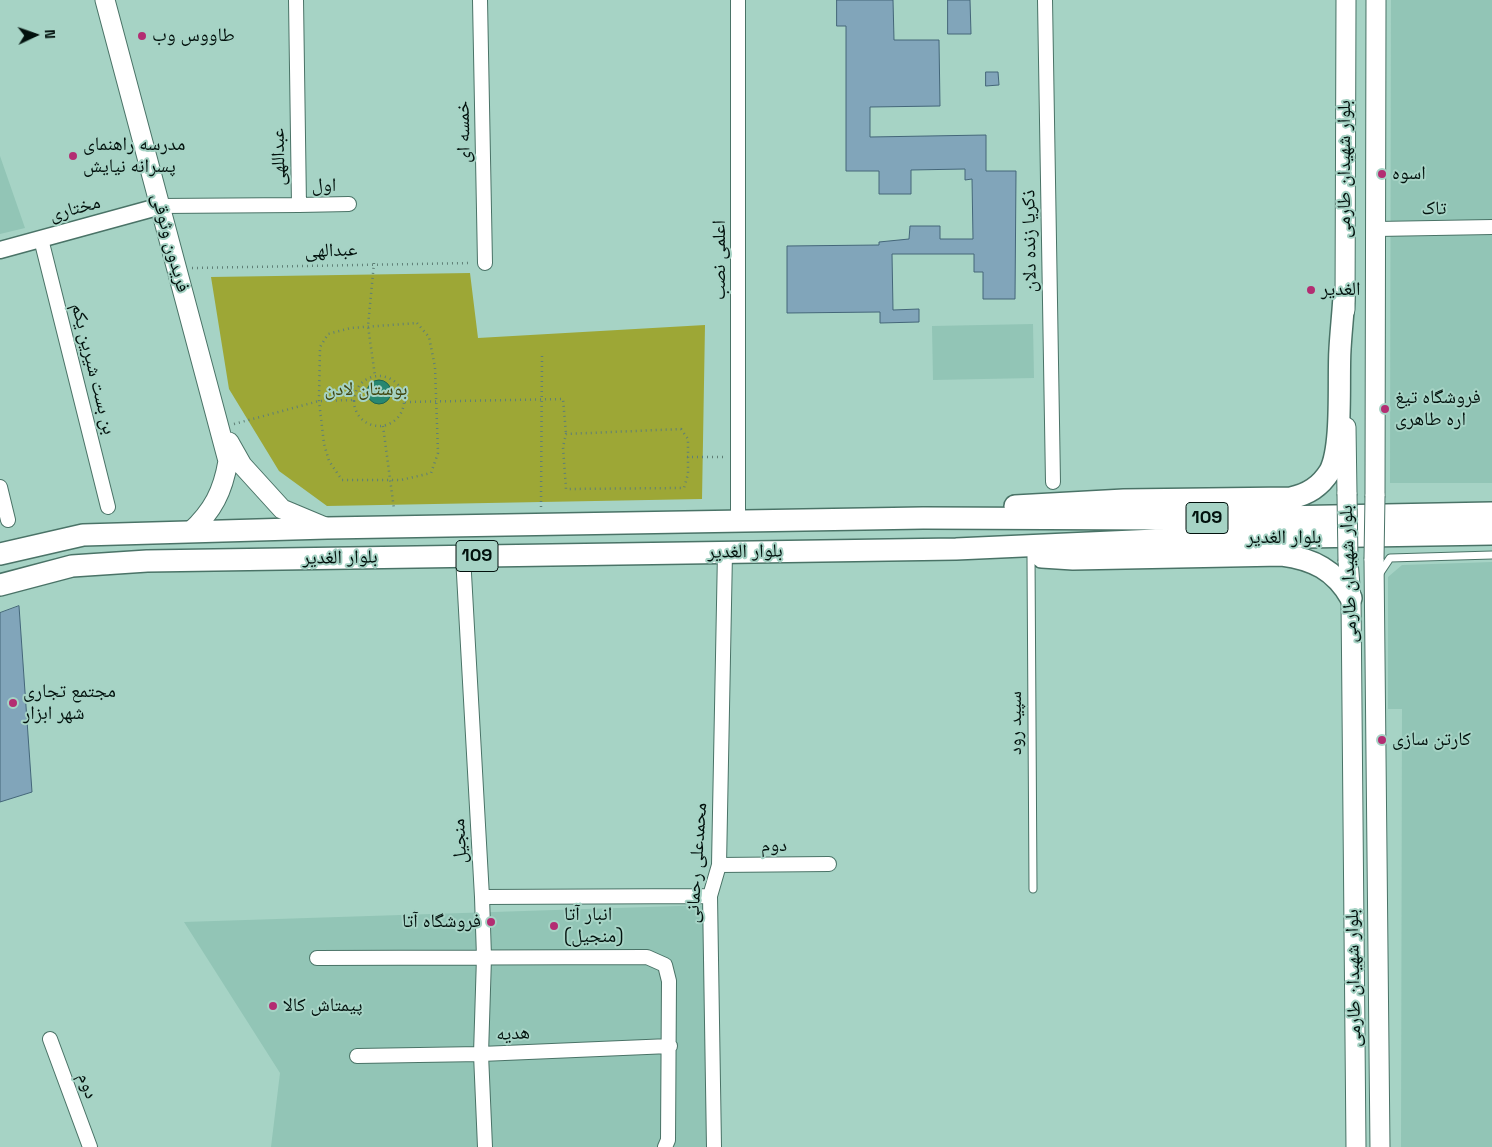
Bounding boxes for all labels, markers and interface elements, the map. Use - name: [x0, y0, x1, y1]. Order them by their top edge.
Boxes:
- north arrow: [10, 10, 60, 60]
- place label: طاووس وب: [152, 25, 235, 47]
- text: N: [41, 29, 59, 39]
- marker: طاووس وب: [136, 30, 148, 42]
- street label: بلوار شهیدان طارمی: [1334, 100, 1356, 238]
- street label: خمسه ای: [452, 101, 476, 163]
- street label: عبداللهی: [267, 128, 291, 186]
- place label: مدرسه راهنمای پسرانه نیایش: [83, 134, 185, 178]
- marker: مدرسه راهنمای پسرانه نیایش: [67, 150, 79, 162]
- place label: اسوه: [1392, 163, 1426, 185]
- marker: اسوه: [1376, 168, 1388, 180]
- street label: اول: [312, 175, 336, 197]
- street label: ذکریا زنده دلان: [1018, 189, 1042, 293]
- street label: مختاری: [47, 191, 103, 227]
- street label: فریدون وثوقی: [146, 191, 194, 295]
- street label: تاک: [1421, 197, 1447, 221]
- street label: اعلمی نصب: [709, 220, 731, 300]
- street label: عبدالهی: [304, 239, 358, 263]
- place label: الغدیر: [1321, 279, 1361, 301]
- marker: الغدیر: [1305, 284, 1317, 296]
- street label: بن بست شیرین یکم: [66, 301, 120, 437]
- park label: بوستان لادن: [324, 379, 408, 401]
- place label: فروشگاه تیغ اره طاهری: [1395, 387, 1481, 431]
- marker: فروشگاه تیغ اره طاهری: [1379, 403, 1391, 415]
- road number: 109: [1186, 502, 1228, 534]
- street label: بلوار شهیدان طارمی: [1335, 505, 1363, 643]
- street label: بلوار الغدیر: [1246, 527, 1322, 549]
- road number: 109: [456, 540, 498, 572]
- street label: بلوار الغدیر: [707, 540, 783, 564]
- street label: بلوار الغدیر: [302, 546, 378, 570]
- place label: مجتمع تجاری شهر ابزار: [23, 681, 116, 725]
- street label: سپید رود: [1005, 691, 1027, 755]
- marker: مجتمع تجاری شهر ابزار: [7, 697, 19, 709]
- place label: کارتن سازی: [1392, 729, 1471, 751]
- marker: کارتن سازی: [1376, 734, 1388, 746]
- street label: محمدعلی رحمانی: [681, 802, 713, 924]
- street label: منجیل: [447, 818, 473, 864]
- street label: دوم: [761, 835, 787, 857]
- place label: انبار آتا (منجیل): [564, 904, 623, 948]
- street label: بلوار شهیدان طارمی: [1341, 909, 1367, 1047]
- place label: فروشگاه آتا: [402, 911, 481, 933]
- marker: فروشگاه آتا: [485, 916, 497, 928]
- marker: انبار آتا (منجیل): [548, 920, 560, 932]
- place label: پیمتاش کالا: [283, 995, 363, 1017]
- marker: پیمتاش کالا: [267, 1000, 279, 1012]
- street label: هدیه: [496, 1022, 530, 1046]
- street label: دوم: [72, 1070, 102, 1102]

